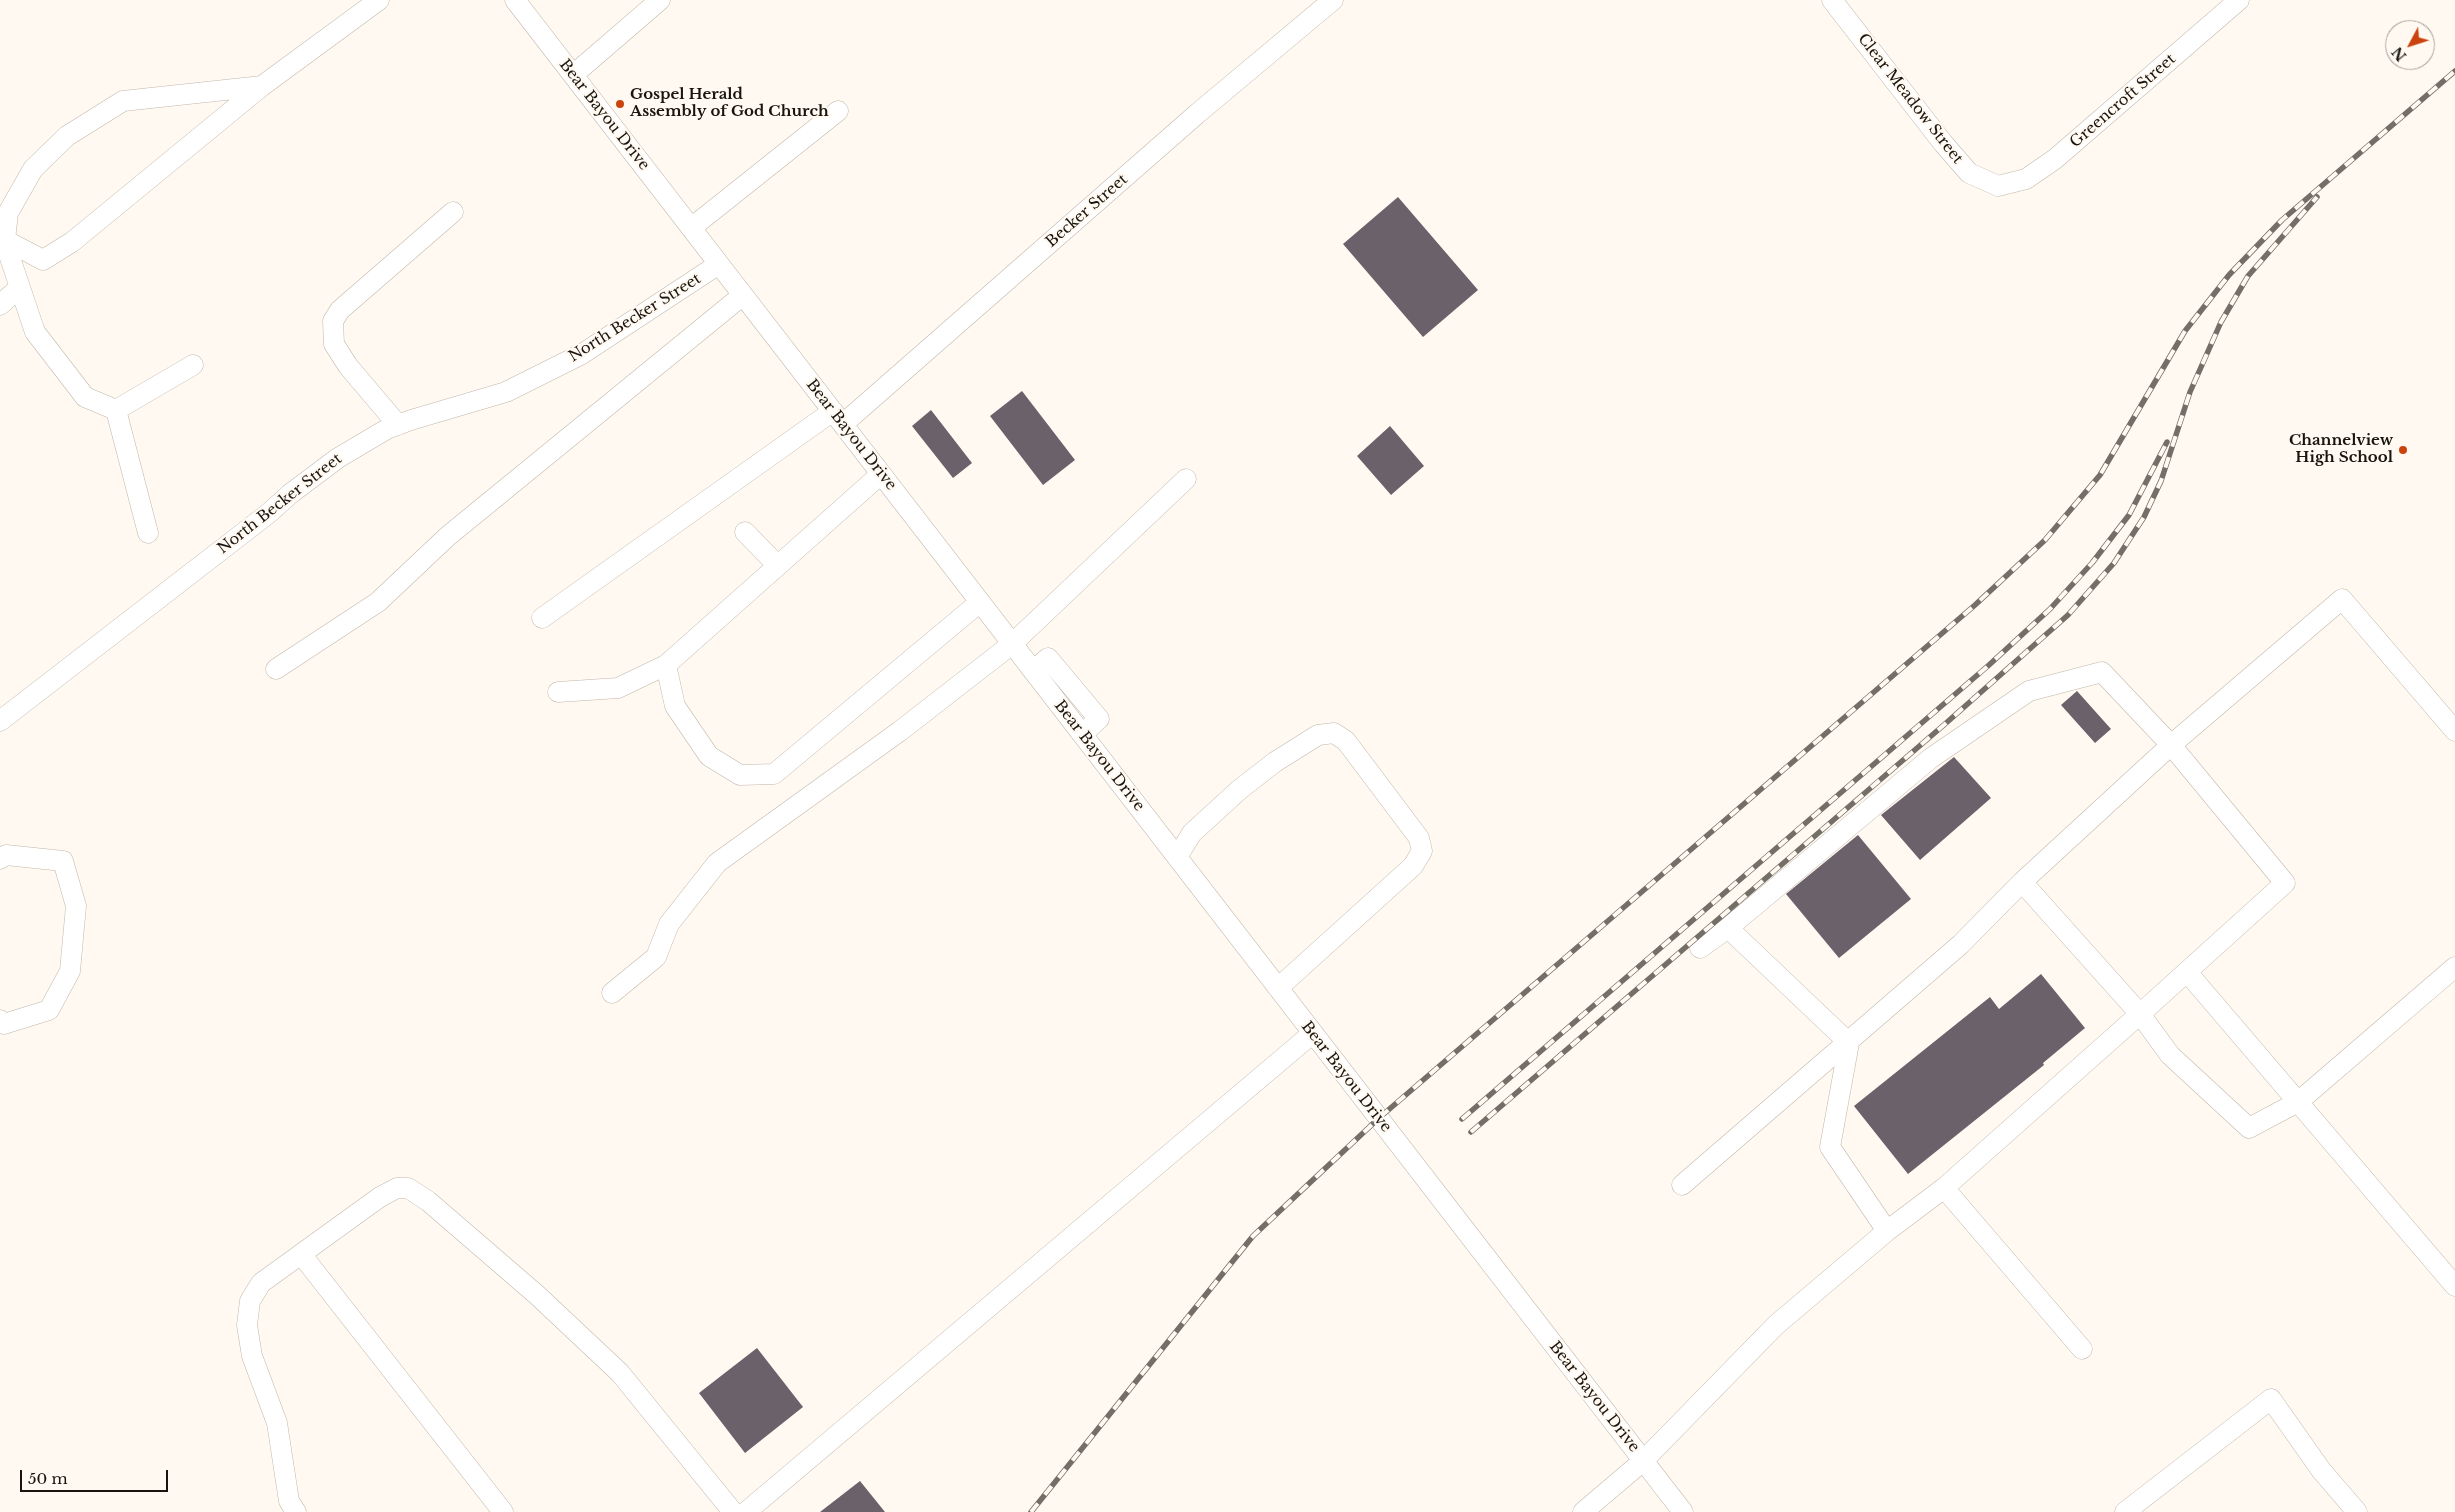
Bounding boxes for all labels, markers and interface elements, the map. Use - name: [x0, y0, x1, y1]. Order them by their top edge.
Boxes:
- north arrow: [2385, 20, 2435, 70]
- street label: Clear Meadow Street: [1854, 30, 1966, 168]
- text: N: [2388, 43, 2410, 65]
- street label: Greencroft Street: [2067, 50, 2179, 152]
- street label: Bear Bayou Drive: [555, 56, 653, 174]
- place label: Gospel Herald Assembly of God Church: [630, 86, 829, 121]
- marker: Gospel Herald Assembly of God Church: [614, 98, 626, 110]
- street label: Becker Street: [1043, 171, 1131, 251]
- street label: North Becker Street: [566, 270, 704, 366]
- street label: Bear Bayou Drive: [802, 376, 900, 494]
- place label: Channelview High School: [2289, 432, 2393, 467]
- marker: Channelview High School: [2397, 444, 2409, 456]
- street label: North Becker Street: [214, 450, 346, 558]
- street label: Bear Bayou Drive: [1050, 697, 1148, 815]
- street label: Bear Bayou Drive: [1297, 1018, 1395, 1136]
- street label: Bear Bayou Drive: [1545, 1338, 1643, 1456]
- scale bar: [22, 1460, 170, 1492]
- text: 50 m: [28, 1469, 68, 1488]

